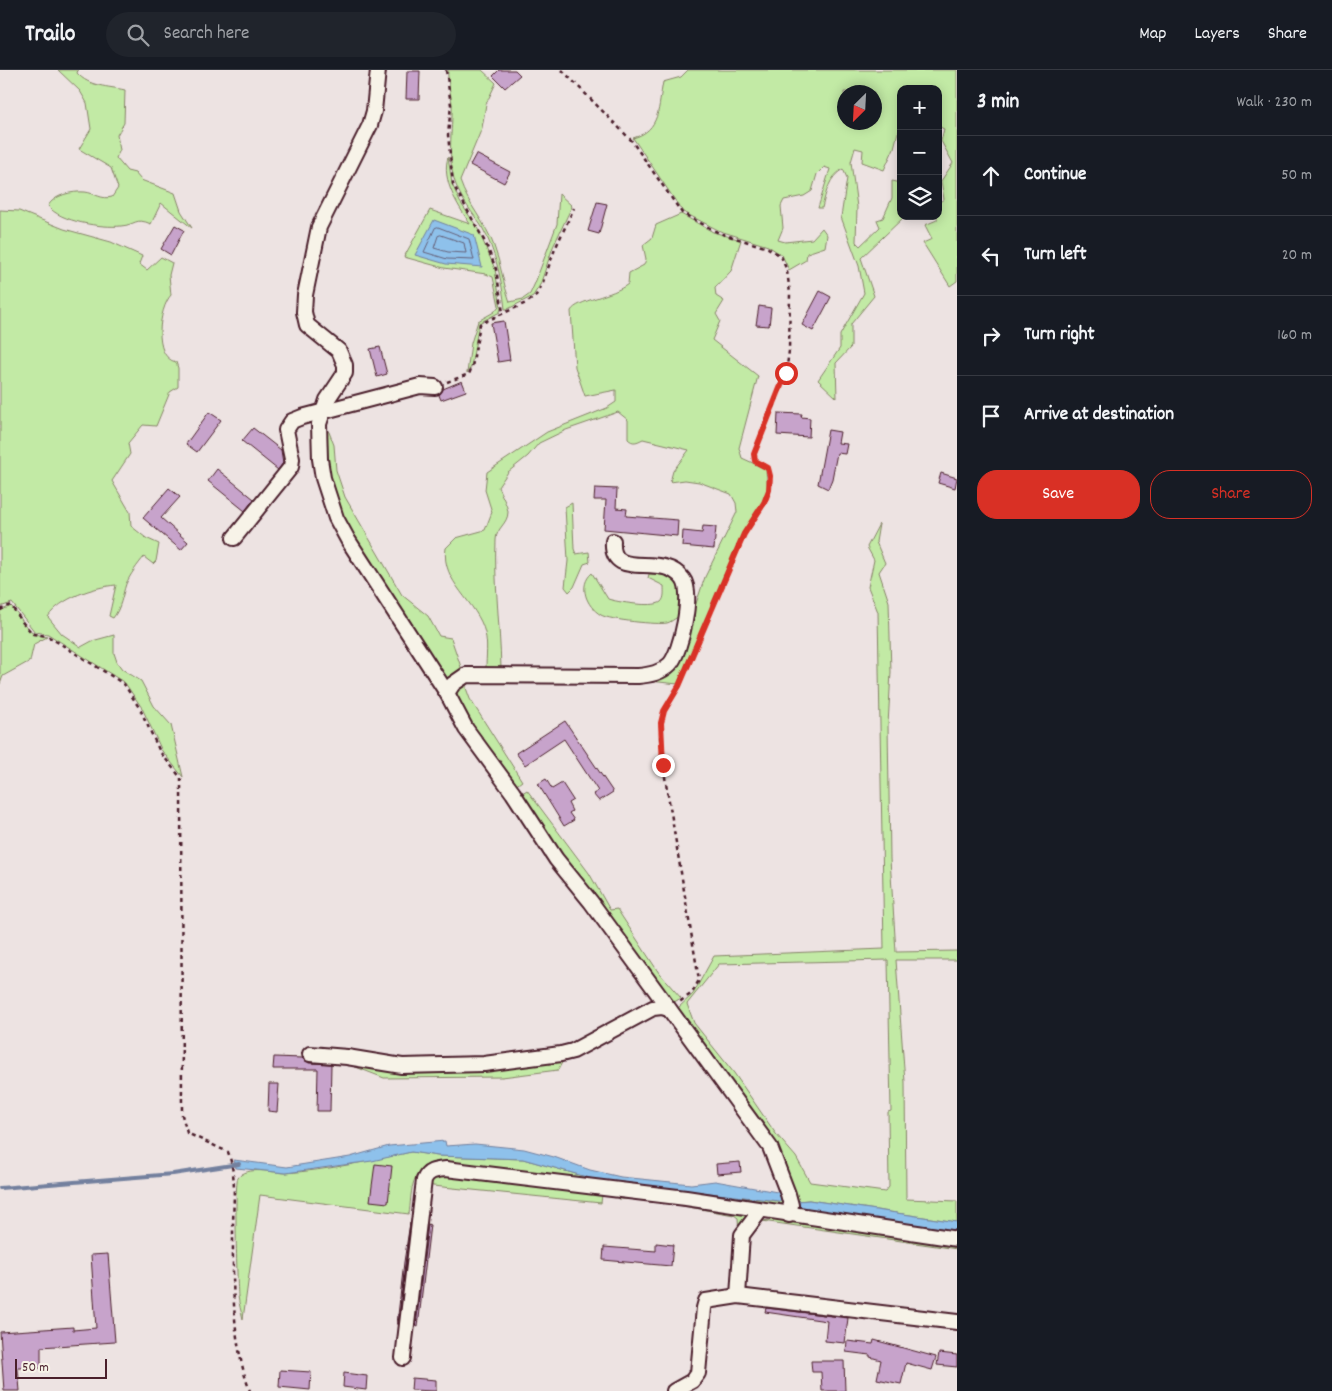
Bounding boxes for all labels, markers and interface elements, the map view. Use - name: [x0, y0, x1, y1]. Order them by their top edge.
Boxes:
- search box: [106, 12, 456, 57]
- text: Trailo: [25, 18, 76, 52]
- icon: search: [124, 21, 152, 49]
- text: Search here: [164, 21, 249, 48]
- text: Map: [1139, 22, 1166, 47]
- text: Layers: [1194, 22, 1240, 47]
- text: Share: [1268, 22, 1307, 47]
- north arrow: [837, 85, 882, 130]
- map controls: [897, 85, 942, 220]
- button: +: [897, 85, 942, 130]
- text: 3 min: [977, 88, 1019, 118]
- text: Walk · 230 m: [1236, 91, 1312, 114]
- button: −: [897, 130, 942, 175]
- icon: ahead: [977, 162, 1005, 190]
- text: Continue: [1024, 162, 1086, 189]
- text: 50 m: [1281, 164, 1312, 187]
- button: layers: [897, 175, 942, 220]
- icon: left: [977, 242, 1005, 270]
- text: Turn left: [1024, 242, 1087, 269]
- text: 20 m: [1282, 244, 1312, 267]
- icon: right: [977, 322, 1005, 350]
- text: Turn right: [1024, 322, 1095, 349]
- text: 160 m: [1277, 324, 1312, 347]
- route start: [775, 362, 798, 385]
- icon: arrive: [977, 402, 1005, 430]
- text: Arrive at destination: [1024, 402, 1174, 429]
- button: Save: [977, 470, 1140, 519]
- button: Share: [1150, 470, 1312, 519]
- route end: [652, 754, 675, 777]
- scale bar: [15, 1356, 108, 1379]
- text: 50 m: [22, 1358, 49, 1378]

